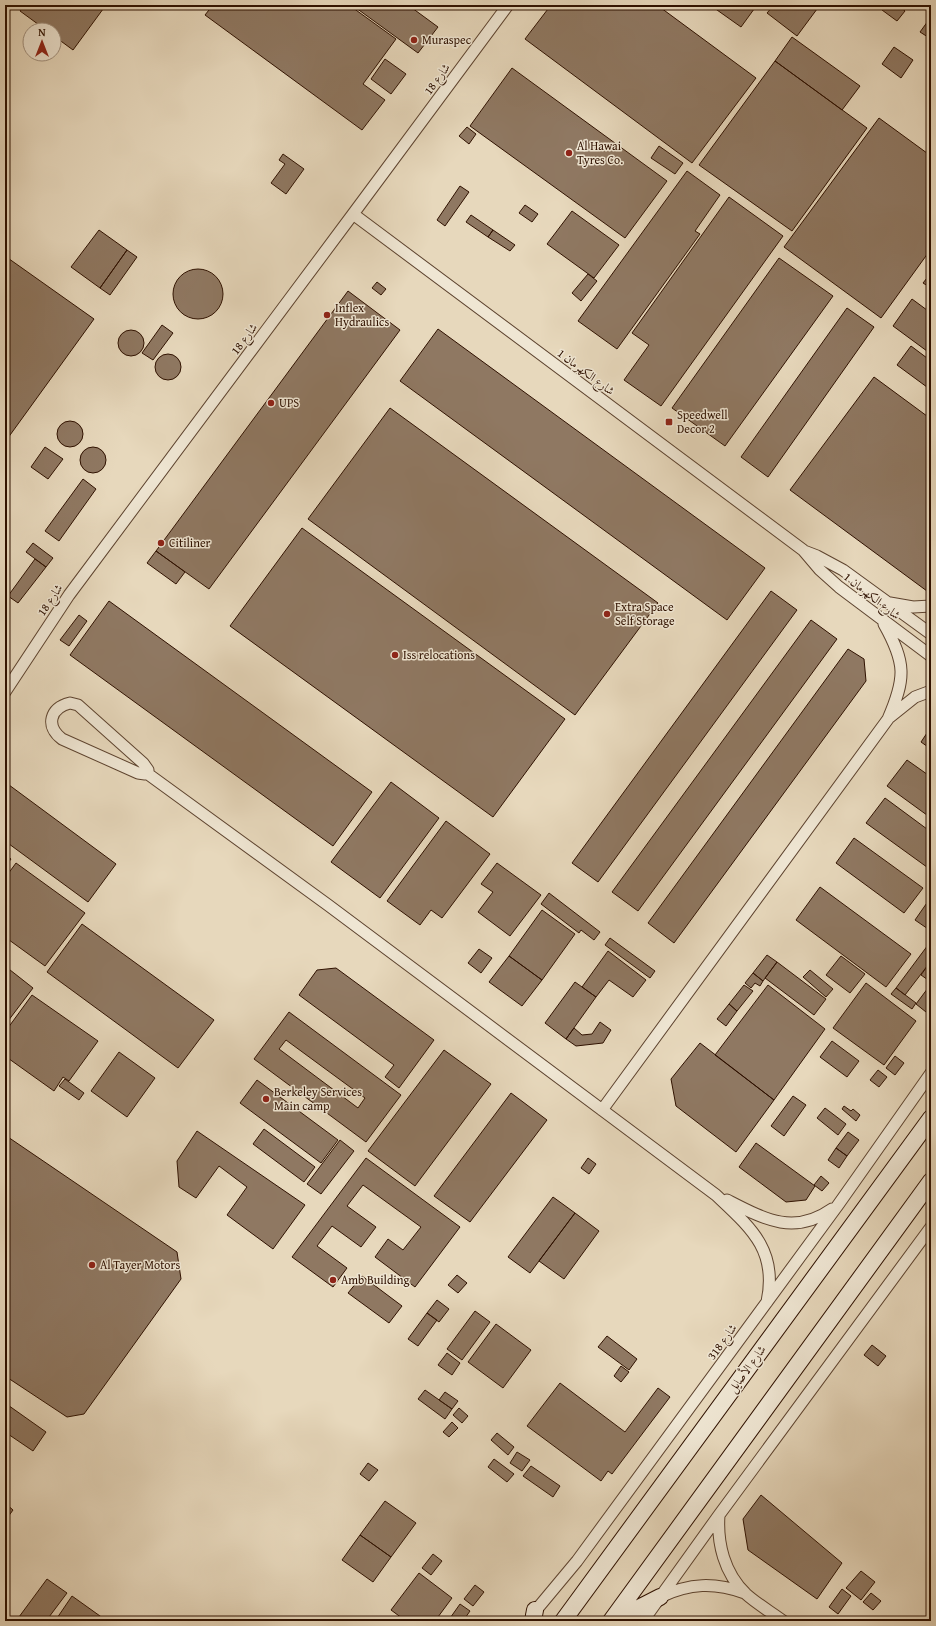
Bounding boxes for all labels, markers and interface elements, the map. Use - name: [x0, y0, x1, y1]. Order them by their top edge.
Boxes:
- north arrow: [22, 22, 62, 62]
- text: N: [38, 24, 46, 40]
- place label: Muraspec: [422, 31, 472, 48]
- marker: Muraspec: [409, 35, 419, 45]
- street label: شارع 18: [419, 59, 456, 100]
- place label: Al Hawai Tyres Co.: [577, 137, 623, 168]
- marker: Al Hawai Tyres Co.: [564, 148, 574, 158]
- place label: Inflex Hydraulics: [335, 299, 389, 330]
- marker: Inflex Hydraulics: [322, 310, 332, 320]
- street label: شارع 18: [226, 319, 263, 360]
- street label: شارع الكهرمان 1: [552, 344, 619, 401]
- place label: UPS: [279, 394, 299, 411]
- marker: UPS: [266, 398, 276, 408]
- place label: Speedwell Decor 2: [677, 406, 728, 437]
- marker: Speedwell Decor 2: [664, 417, 674, 427]
- place label: Citiliner: [169, 534, 211, 551]
- marker: Citiliner: [156, 538, 166, 548]
- street label: شارع الكهرمان 1: [839, 568, 904, 626]
- street label: شارع 18: [33, 580, 69, 621]
- place label: Extra Space Self Storage: [615, 598, 675, 629]
- marker: Extra Space Self Storage: [602, 609, 612, 619]
- place label: Iss relocations: [403, 646, 475, 663]
- marker: Iss relocations: [390, 650, 400, 660]
- place label: Berkeley Services Main camp: [274, 1083, 362, 1114]
- marker: Berkeley Services Main camp: [261, 1094, 271, 1104]
- place label: Al Tayer Motors: [100, 1256, 180, 1273]
- marker: Al Tayer Motors: [87, 1260, 97, 1270]
- place label: Amb Building: [341, 1271, 409, 1288]
- marker: Amb Building: [328, 1275, 338, 1285]
- street label: شارع 318: [703, 1320, 743, 1365]
- street label: شارع الأصايل: [724, 1341, 772, 1398]

